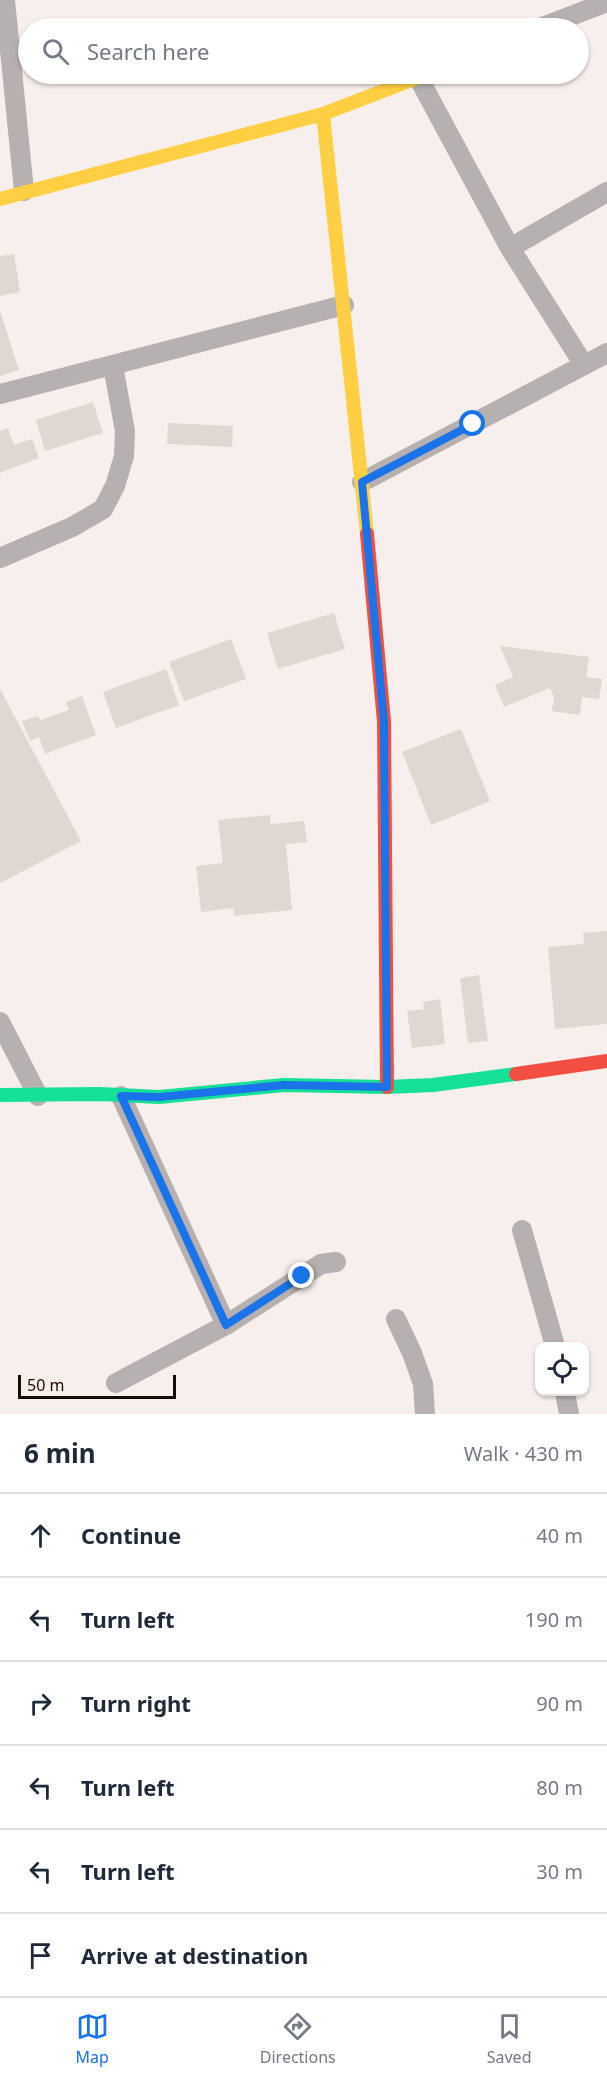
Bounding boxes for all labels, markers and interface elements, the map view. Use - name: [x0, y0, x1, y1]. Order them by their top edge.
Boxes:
- search box: [18, 18, 589, 84]
- icon: search: [39, 35, 72, 68]
- text: Search here: [87, 36, 209, 66]
- route start: [459, 410, 485, 436]
- route end: [288, 1262, 314, 1288]
- map controls: [535, 1342, 589, 1396]
- button: locate: [535, 1342, 589, 1396]
- scale bar: [18, 1372, 176, 1400]
- text: 50 m: [27, 1374, 64, 1396]
- text: 6 min: [24, 1435, 96, 1471]
- text: Walk · 430 m: [464, 1440, 583, 1467]
- icon: ahead: [24, 1519, 57, 1552]
- text: Continue: [81, 1520, 181, 1550]
- text: 40 m: [536, 1522, 583, 1549]
- icon: left: [24, 1603, 57, 1636]
- text: Turn left: [81, 1604, 175, 1634]
- text: 190 m: [525, 1606, 583, 1633]
- icon: right: [24, 1687, 57, 1720]
- text: Turn right: [81, 1688, 191, 1718]
- text: 90 m: [536, 1690, 583, 1717]
- icon: left: [24, 1771, 57, 1804]
- text: Turn left: [81, 1772, 175, 1802]
- text: 80 m: [536, 1774, 583, 1801]
- icon: left: [24, 1855, 57, 1888]
- text: Turn left: [81, 1856, 175, 1886]
- text: 30 m: [536, 1858, 583, 1885]
- icon: arrive: [24, 1939, 57, 1972]
- text: Arrive at destination: [81, 1940, 308, 1970]
- tab: Map: [75, 2010, 109, 2068]
- tab: Directions: [260, 2010, 336, 2068]
- tab: Saved: [487, 2010, 531, 2068]

